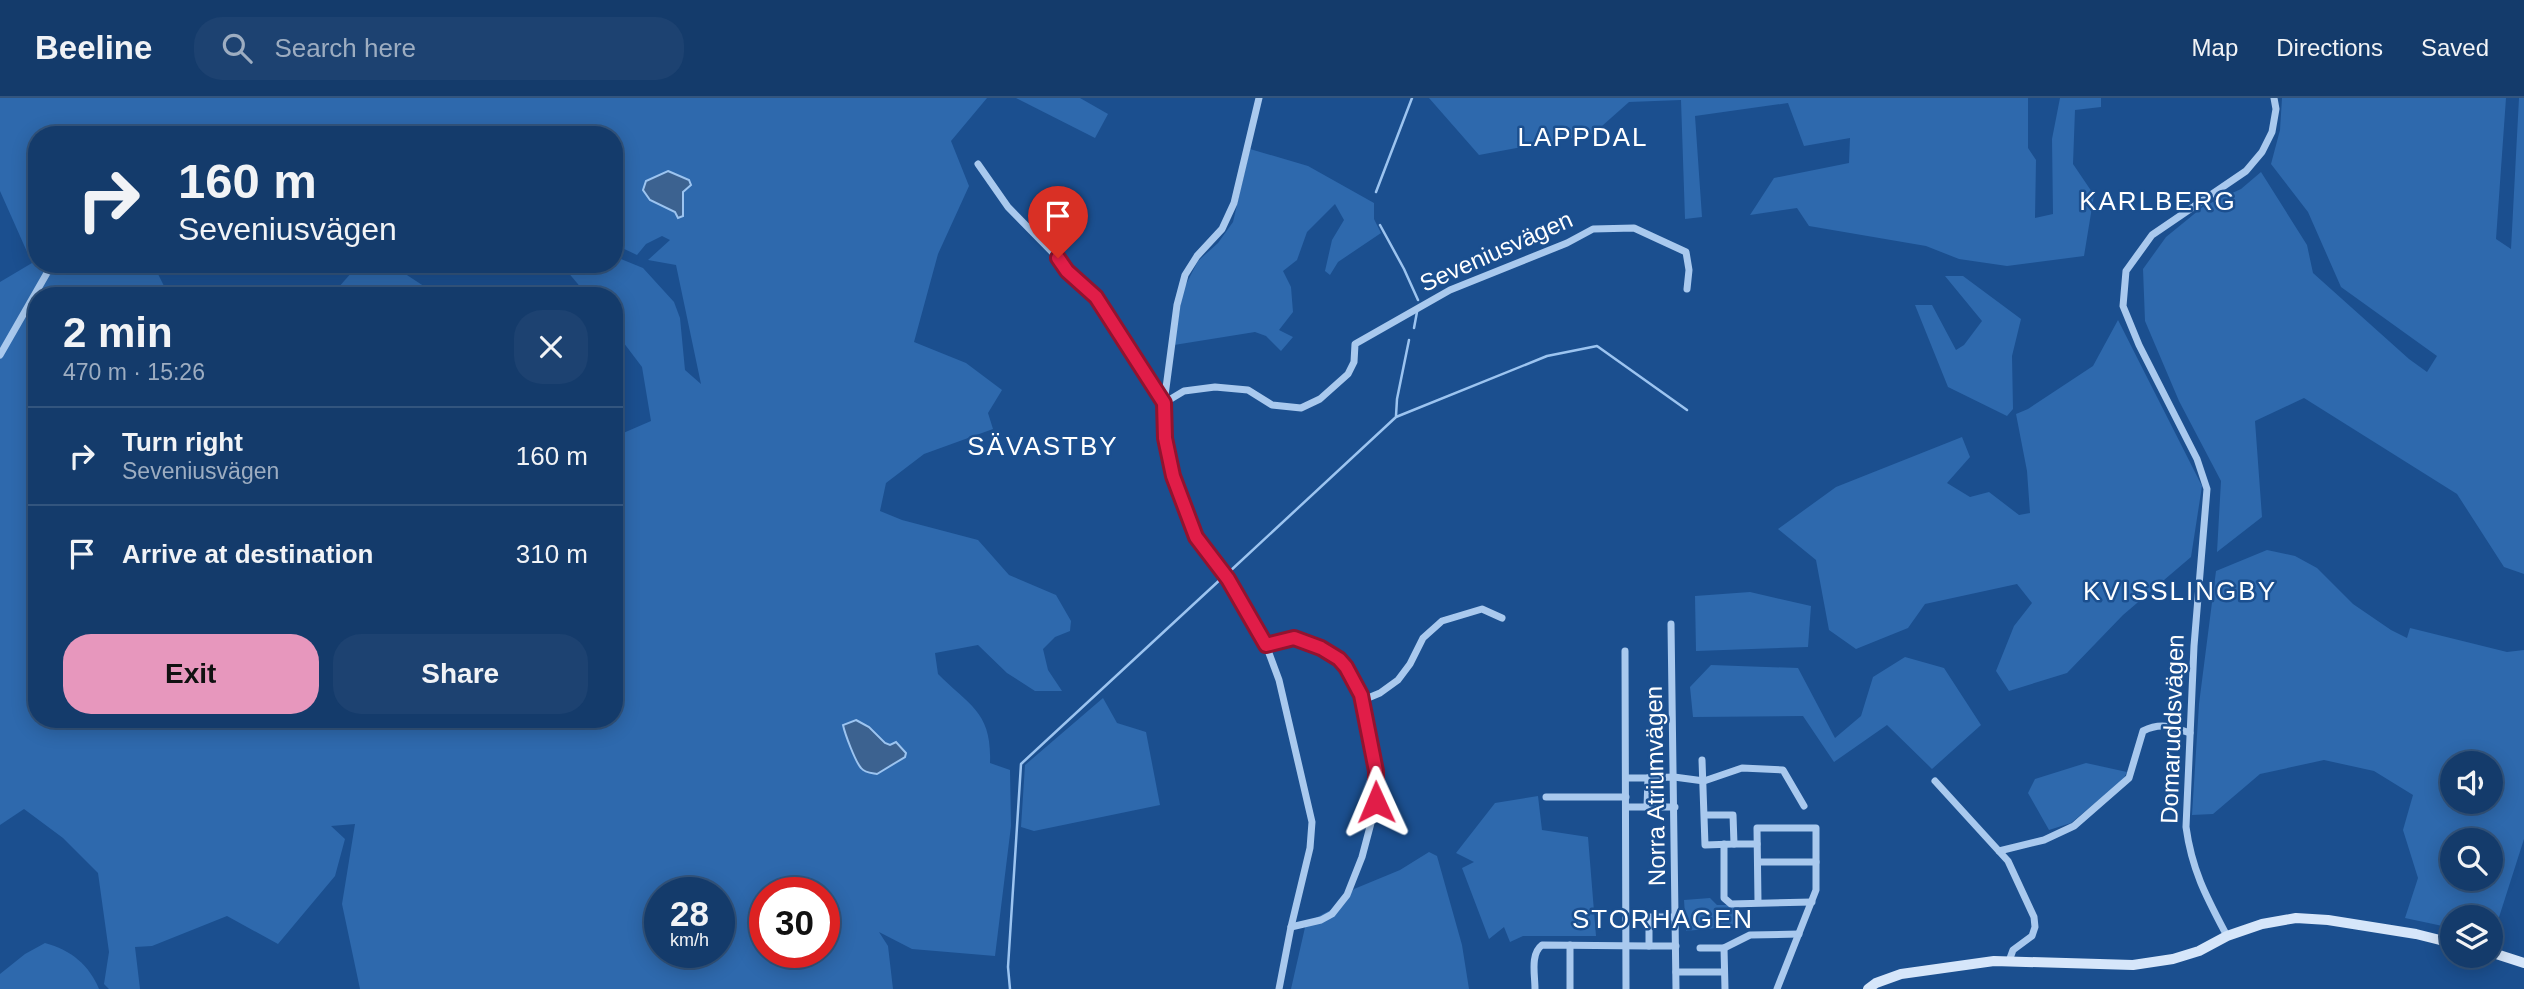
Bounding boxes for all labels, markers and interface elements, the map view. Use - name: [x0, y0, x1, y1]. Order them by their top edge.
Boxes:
- search box: [194, 17, 684, 80]
- text: Beeline: [35, 29, 152, 66]
- icon: search: [218, 29, 256, 67]
- text: Search here: [274, 33, 416, 63]
- text: Map: [2192, 34, 2238, 61]
- text: Directions: [2276, 34, 2383, 61]
- text: Saved: [2421, 34, 2489, 61]
- district label: LAPPDAL: [1517, 122, 1649, 152]
- icon: right: [63, 154, 154, 245]
- text: 160 m: [178, 154, 317, 208]
- pin: [1028, 186, 1088, 258]
- district label: KARLBERG: [2079, 186, 2237, 216]
- icon: arrive: [1039, 197, 1077, 235]
- street label: Seveniusvägen: [1416, 205, 1576, 297]
- text: Seveniusvägen: [178, 211, 397, 247]
- text: 2 min: [63, 309, 173, 356]
- button: close: [514, 310, 588, 384]
- text: 470 m · 15:26: [63, 359, 205, 385]
- text: Turn right: [122, 427, 243, 457]
- district label: SÄVASTBY: [967, 431, 1119, 461]
- icon: right: [63, 437, 101, 475]
- text: 160 m: [516, 441, 588, 471]
- text: Seveniusvägen: [122, 458, 279, 484]
- icon: arrive: [63, 535, 101, 573]
- text: Arrive at destination: [122, 539, 373, 569]
- text: 310 m: [516, 539, 588, 569]
- district label: KVISSLINGBY: [2083, 576, 2277, 606]
- button: Exit: [63, 634, 319, 714]
- button: Share: [333, 634, 588, 714]
- street label: Domaruddsvägen: [2155, 634, 2189, 824]
- street label: Norra Atriumvägen: [1640, 686, 1670, 886]
- map controls: [2440, 751, 2503, 968]
- button: sound: [2440, 751, 2503, 814]
- position arrow: [1339, 765, 1413, 839]
- button: search: [2440, 828, 2503, 891]
- speed limit sign: 30: [749, 877, 840, 968]
- text: 28: [670, 894, 709, 933]
- district label: STORHAGEN: [1572, 904, 1754, 934]
- button: layers: [2440, 905, 2503, 968]
- text: km/h: [670, 930, 709, 950]

